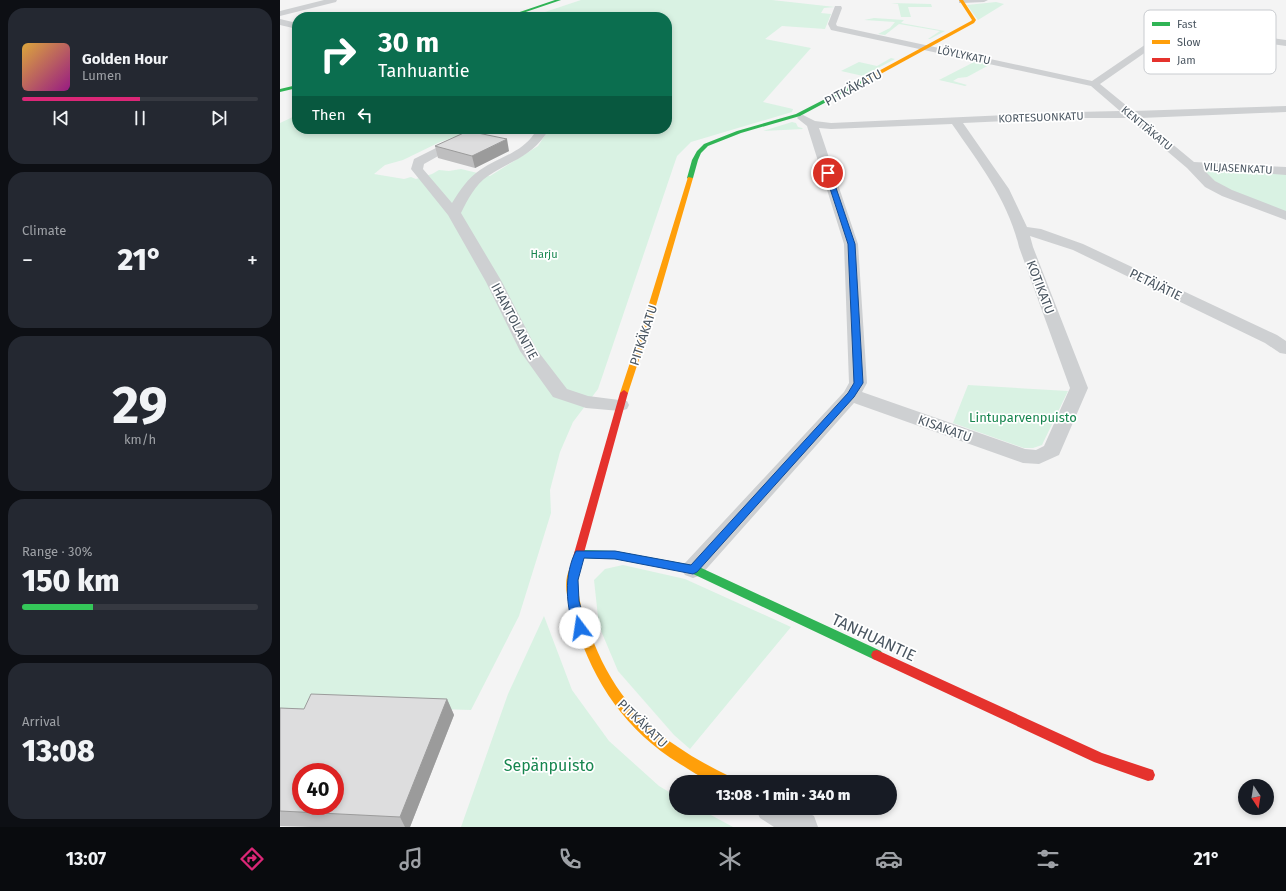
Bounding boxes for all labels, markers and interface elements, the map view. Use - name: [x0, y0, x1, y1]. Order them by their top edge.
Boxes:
- legend: [1144, 10, 1276, 74]
- text: Fast: [1177, 18, 1197, 31]
- text: 30 m: [378, 26, 439, 59]
- icon: right: [312, 28, 364, 80]
- text: Slow: [1177, 36, 1201, 49]
- street label: LÖYLYKATU: [936, 43, 992, 67]
- text: Golden Hour: [82, 50, 168, 68]
- text: Jam: [1177, 54, 1196, 67]
- text: Tanhuantie: [378, 60, 470, 82]
- street label: PITKÄKATU: [822, 66, 885, 109]
- text: Lumen: [82, 68, 122, 83]
- street label: KENTTÄKATU: [1119, 103, 1175, 153]
- icon: left: [354, 104, 376, 126]
- text: Then: [312, 106, 346, 124]
- icon: previous: [50, 107, 72, 129]
- icon: pause: [129, 107, 151, 129]
- icon: next: [208, 107, 230, 129]
- street label: KORTESUONKATU: [998, 110, 1084, 125]
- pin: [811, 156, 845, 190]
- street label: VILJASENKATU: [1203, 160, 1273, 177]
- icon: arrive: [817, 162, 839, 184]
- text: Climate: [22, 223, 66, 238]
- text: 21°: [118, 242, 162, 278]
- text: −: [22, 247, 33, 274]
- text: +: [247, 247, 258, 274]
- park label: Harju: [530, 248, 558, 261]
- street label: KOTIKATU: [1023, 258, 1058, 316]
- street label: PETÄJÄTIE: [1127, 265, 1184, 304]
- street label: IHANTOLANTIE: [488, 280, 541, 362]
- street label: PITKÄKATU: [627, 303, 660, 367]
- text: 29: [112, 374, 168, 437]
- park label: Lintuparvenpuisto: [969, 410, 1077, 425]
- street label: KISAKATU: [916, 412, 974, 445]
- text: km/h: [124, 432, 156, 447]
- text: Range · 30%: [22, 544, 93, 559]
- text: 150 km: [22, 563, 119, 599]
- position arrow: [559, 607, 601, 649]
- street label: TANHUANTIE: [829, 610, 919, 665]
- street label: PITKÄKATU: [615, 696, 671, 751]
- text: Arrival: [22, 714, 60, 729]
- text: 13:08: [22, 733, 95, 769]
- park label: Sepänpuisto: [504, 756, 594, 775]
- speed limit sign: 40: [292, 763, 344, 815]
- north arrow: [1238, 779, 1274, 815]
- map controls: [1238, 779, 1274, 815]
- text: 13:08 · 1 min · 340 m: [716, 786, 850, 804]
- icon: directions: [238, 845, 266, 873]
- icon: music: [397, 845, 425, 873]
- icon: phone: [556, 845, 584, 873]
- icon: climate: [716, 845, 744, 873]
- icon: car: [875, 845, 903, 873]
- icon: filters: [1034, 845, 1062, 873]
- text: 13:07: [66, 848, 106, 870]
- text: 21°: [1194, 848, 1220, 870]

